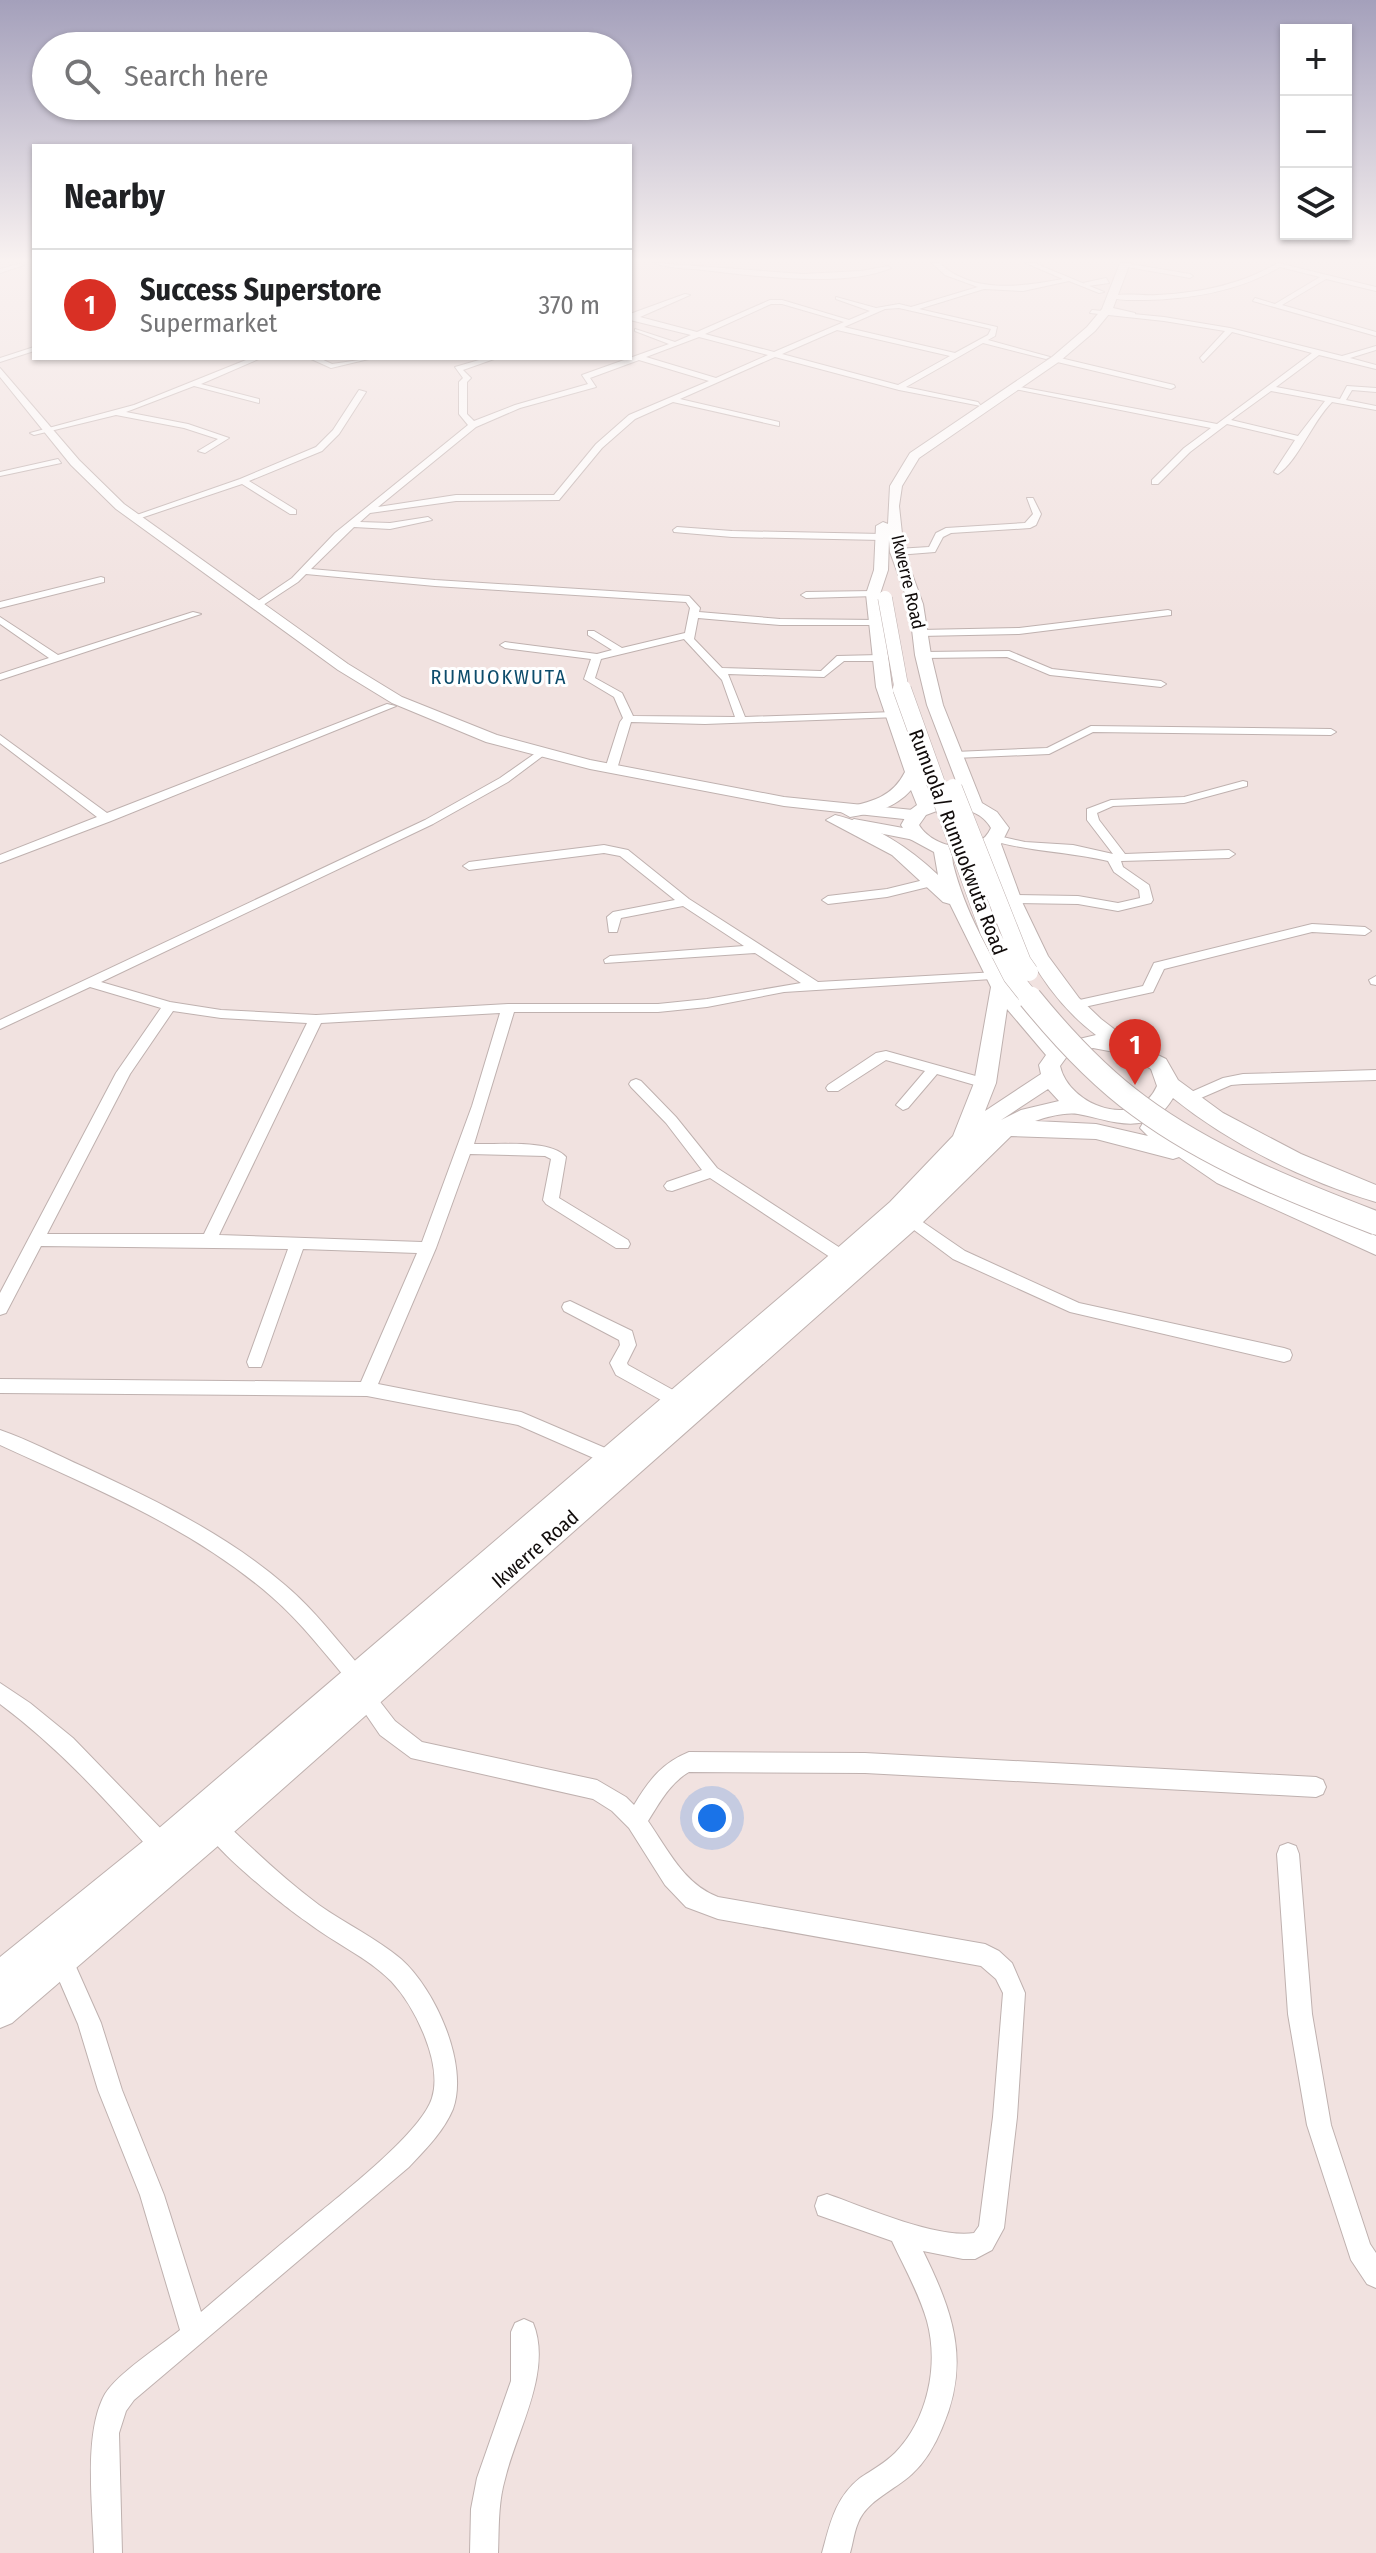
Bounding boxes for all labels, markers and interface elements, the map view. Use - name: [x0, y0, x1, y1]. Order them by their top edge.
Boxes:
- map controls: [1280, 24, 1352, 240]
- button: +: [1280, 24, 1352, 96]
- search box: [32, 32, 632, 120]
- icon: search: [60, 54, 104, 98]
- text: Search here: [124, 58, 269, 94]
- button: −: [1280, 96, 1352, 168]
- button: layers: [1280, 168, 1352, 240]
- text: Nearby: [64, 176, 165, 217]
- text: Success Superstore: [140, 272, 381, 308]
- text: 1: [85, 290, 96, 321]
- text: 370 m: [539, 290, 600, 321]
- text: Supermarket: [140, 308, 277, 339]
- street label: Ikwerre Road: [886, 533, 930, 631]
- district label: RUMUOKWUTA: [430, 665, 568, 689]
- street label: Rumuola/ Rumuokwuta Road: [904, 726, 1012, 958]
- pin: 1: [1109, 1019, 1161, 1085]
- street label: Ikwerre Road: [487, 1505, 583, 1593]
- your location: [692, 1798, 732, 1838]

